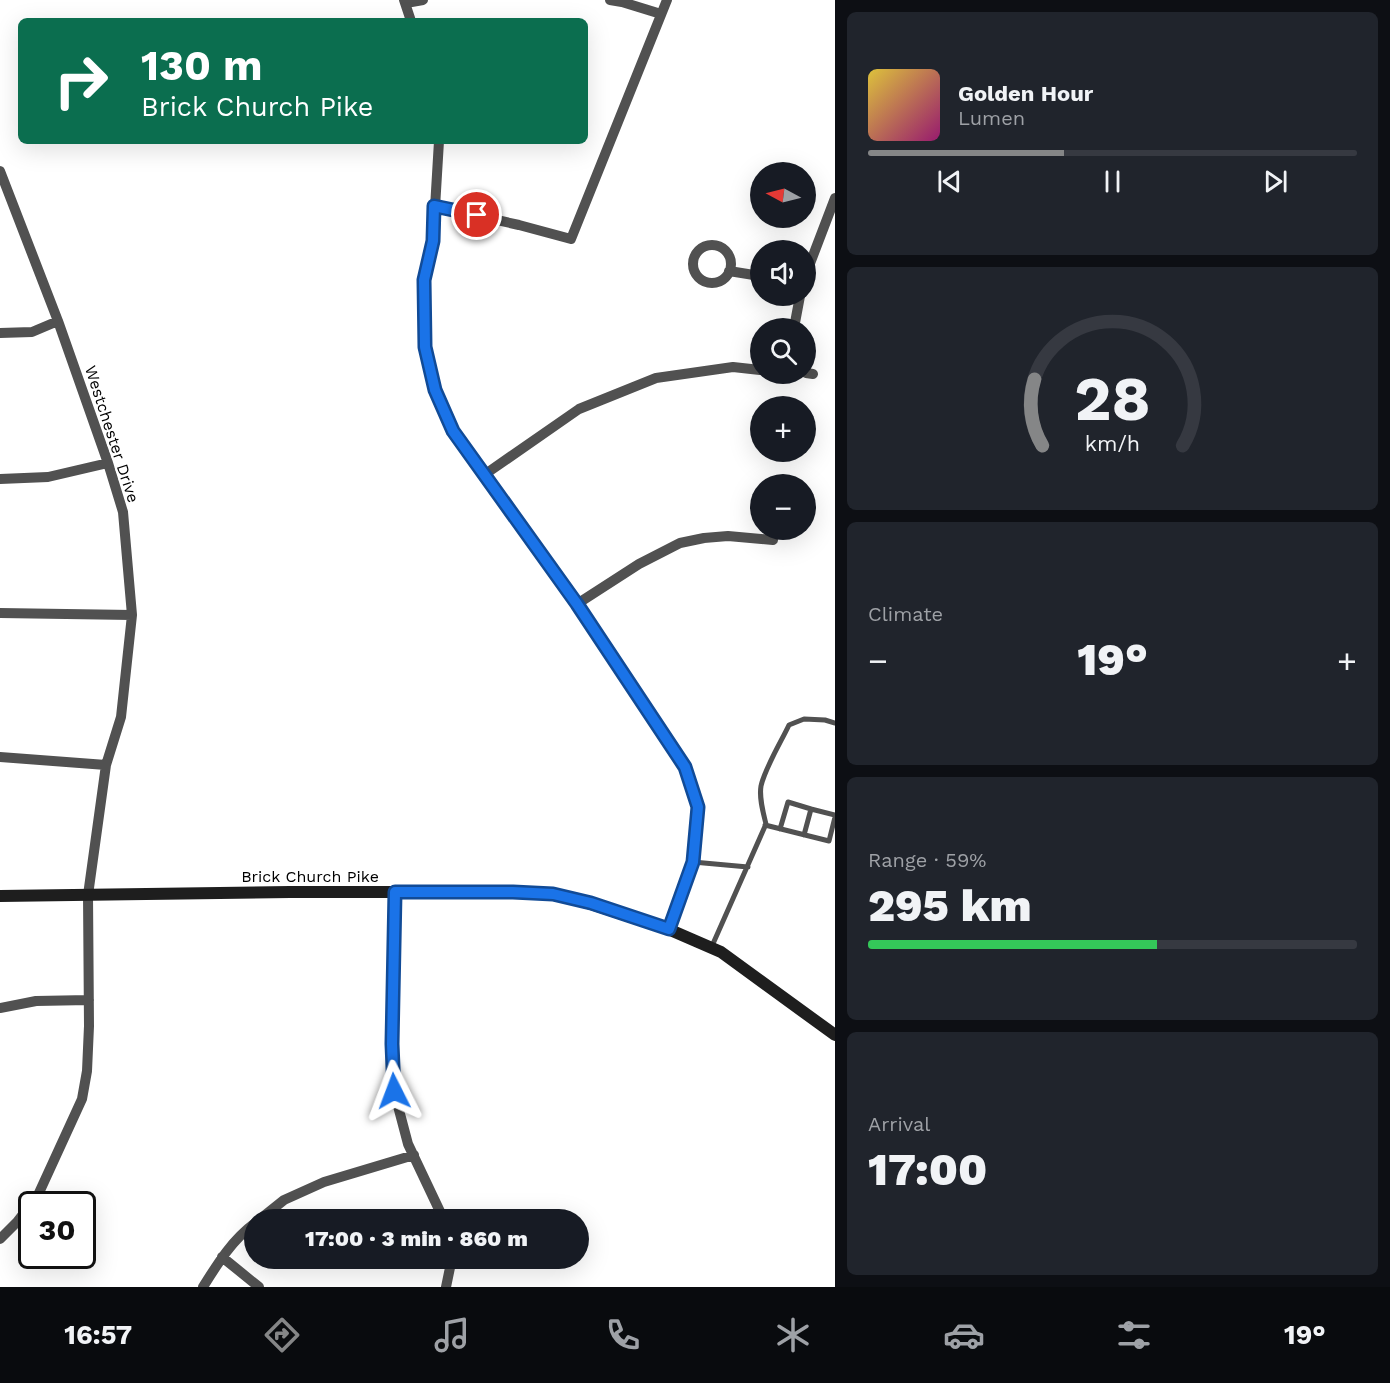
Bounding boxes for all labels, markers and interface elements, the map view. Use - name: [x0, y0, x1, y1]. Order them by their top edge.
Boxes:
- text: 130 m: [141, 41, 263, 90]
- icon: right: [42, 42, 120, 120]
- text: Golden Hour: [958, 81, 1093, 106]
- text: Brick Church Pike: [141, 91, 373, 123]
- text: Lumen: [958, 106, 1025, 130]
- north arrow: [750, 162, 816, 228]
- map controls: [750, 162, 816, 540]
- icon: previous: [933, 165, 966, 198]
- icon: pause: [1096, 165, 1129, 198]
- icon: next: [1259, 165, 1292, 198]
- pin: [451, 189, 502, 240]
- icon: arrive: [460, 198, 493, 231]
- button: sound: [750, 240, 816, 306]
- button: search: [750, 318, 816, 384]
- text: 28: [1074, 362, 1151, 435]
- street label: Westchester Drive: [81, 363, 143, 505]
- button: +: [750, 396, 816, 462]
- text: km/h: [1085, 431, 1140, 456]
- button: −: [750, 474, 816, 540]
- text: Climate: [868, 602, 943, 626]
- text: 19°: [1077, 633, 1148, 686]
- text: −: [868, 641, 888, 680]
- text: +: [1337, 641, 1357, 680]
- text: Range · 59%: [868, 848, 986, 872]
- street label: Brick Church Pike: [241, 867, 379, 886]
- text: 295 km: [868, 879, 1032, 932]
- position arrow: [362, 1059, 426, 1123]
- text: Arrival: [868, 1112, 930, 1136]
- text: 17:00: [868, 1143, 987, 1196]
- speed limit sign: 30: [18, 1191, 96, 1269]
- text: 17:00 · 3 min · 860 m: [305, 1226, 528, 1251]
- icon: directions: [261, 1314, 303, 1356]
- icon: music: [431, 1314, 473, 1356]
- icon: phone: [602, 1314, 644, 1356]
- icon: climate: [772, 1314, 814, 1356]
- icon: car: [943, 1314, 985, 1356]
- icon: filters: [1113, 1314, 1155, 1356]
- text: 16:57: [64, 1319, 132, 1351]
- text: 19°: [1284, 1319, 1326, 1351]

